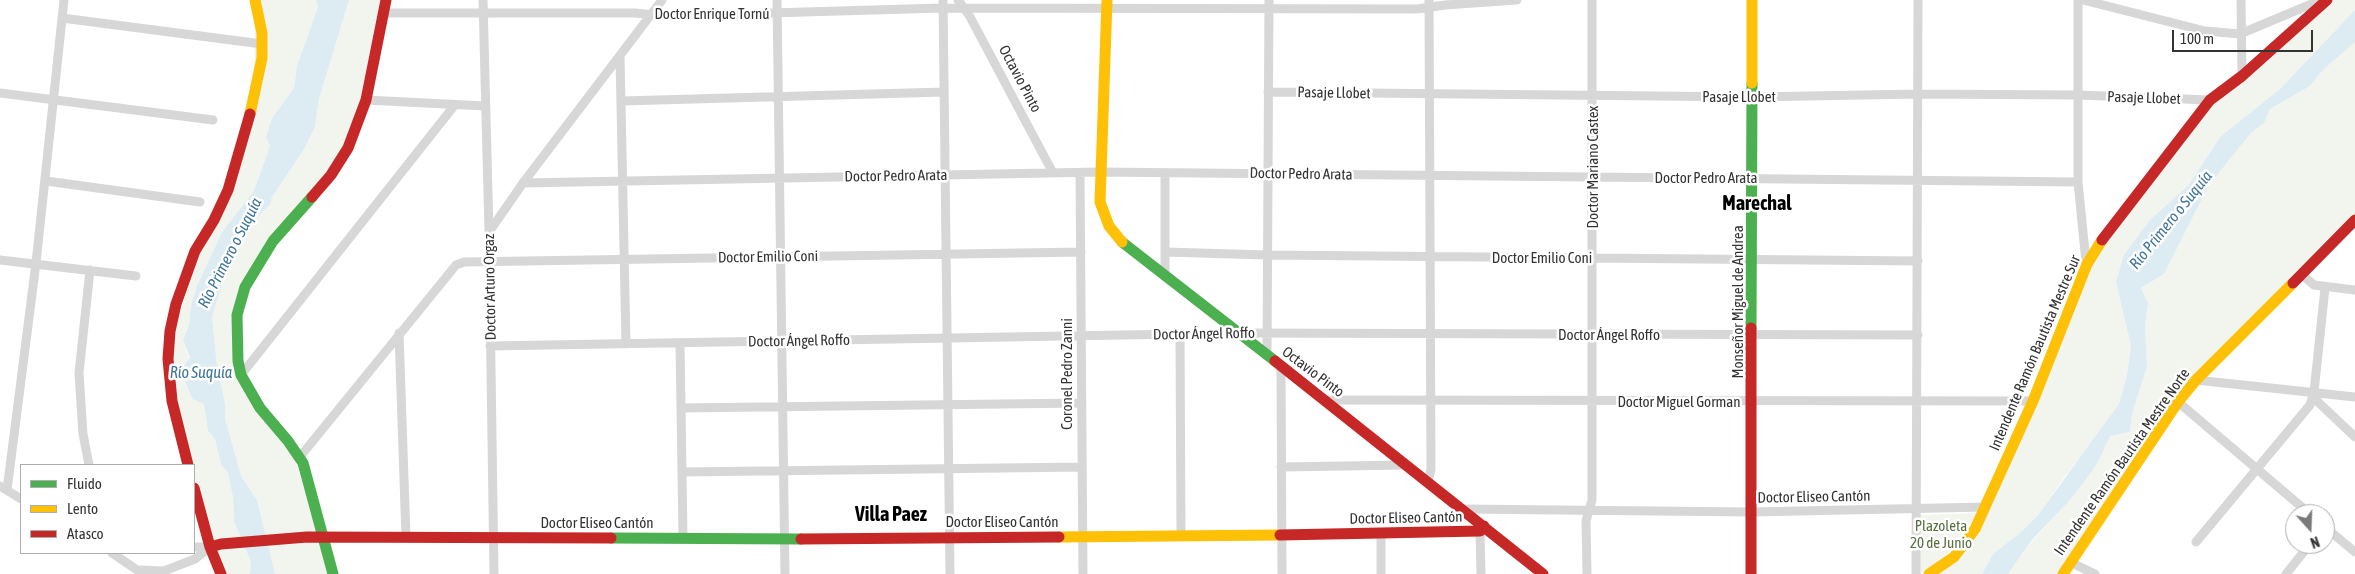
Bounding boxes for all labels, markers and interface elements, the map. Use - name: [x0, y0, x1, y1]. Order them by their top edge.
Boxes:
- street label: Doctor Enrique Tornú: [654, 5, 770, 23]
- scale bar: [2175, 20, 2316, 52]
- text: 100 m: [2180, 30, 2214, 47]
- street label: Octavio Pinto: [995, 42, 1045, 116]
- street label: Pasaje Llobet: [1297, 83, 1371, 103]
- street label: Pasaje Llobet: [1702, 88, 1776, 106]
- street label: Pasaje Llobet: [2107, 88, 2181, 108]
- street label: Doctor Mariano Castex: [1584, 106, 1602, 228]
- street label: Doctor Pedro Arata: [1249, 164, 1353, 184]
- street label: Doctor Pedro Arata: [844, 166, 948, 186]
- water label: Río Primero o Suquía: [2125, 167, 2217, 273]
- street label: Doctor Pedro Arata: [1654, 169, 1758, 187]
- district label: Marechal: [1722, 192, 1792, 216]
- water label: Río Primero o Suquía: [194, 195, 266, 311]
- street label: Monseñor Miguel de Andrea: [1729, 225, 1747, 379]
- street label: Doctor Arturo Orgaz: [480, 234, 500, 340]
- street label: Doctor Emilio Coni: [718, 247, 818, 267]
- street label: Doctor Emilio Coni: [1492, 249, 1592, 267]
- street label: Intendente Ramón Bautista Mestre Sur: [1986, 252, 2084, 454]
- street label: Coronel Pedro Zanni: [1058, 318, 1076, 430]
- street label: Doctor Ángel Roffo: [1153, 324, 1255, 344]
- street label: Doctor Ángel Roffo: [1558, 326, 1660, 344]
- street label: Doctor Ángel Roffo: [748, 331, 850, 351]
- street label: Octavio Pinto: [1278, 343, 1348, 401]
- water label: Río Suquía: [170, 363, 232, 383]
- street label: Intendente Ramón Bautista Mestre Norte: [2050, 365, 2194, 559]
- street label: Doctor Miguel Gorman: [1617, 393, 1741, 411]
- legend: [20, 464, 195, 554]
- text: Fluido: [67, 475, 102, 492]
- street label: Doctor Eliseo Cantón: [1757, 487, 1871, 507]
- text: Lento: [67, 500, 98, 517]
- district label: Villa Paez: [855, 503, 927, 527]
- north arrow: [2285, 504, 2335, 554]
- street label: Doctor Eliseo Cantón: [1349, 508, 1463, 528]
- street label: Doctor Eliseo Cantón: [945, 513, 1059, 531]
- street label: Doctor Eliseo Cantón: [540, 514, 654, 532]
- park label: Plazoleta 20 de Junio: [1910, 517, 1972, 552]
- text: Atasco: [67, 525, 104, 542]
- text: N: [2308, 533, 2321, 551]

